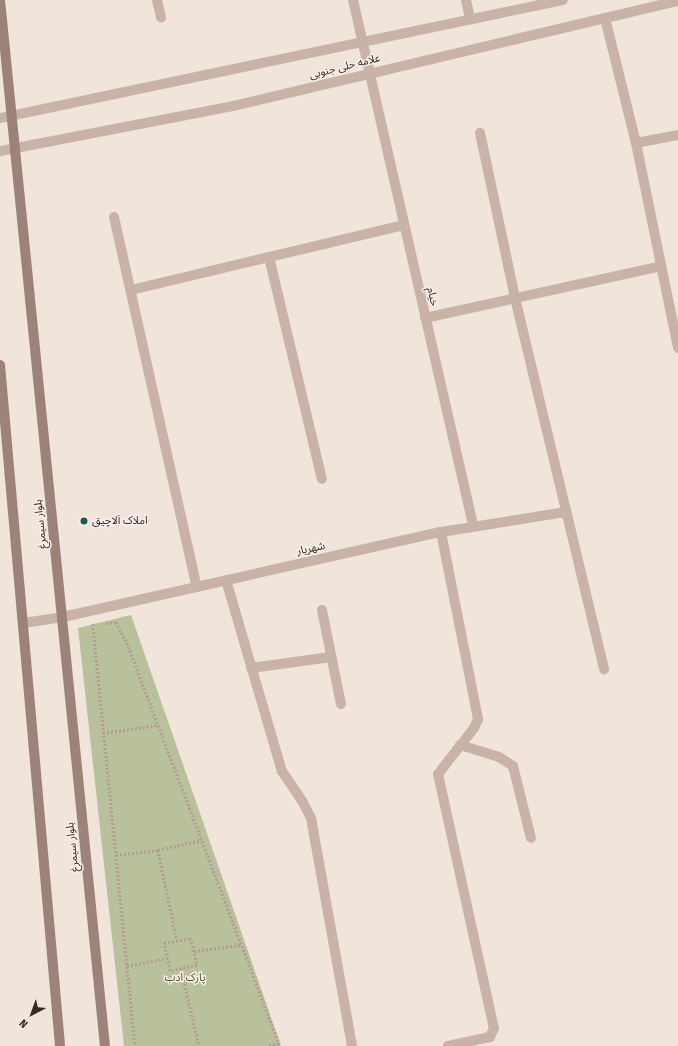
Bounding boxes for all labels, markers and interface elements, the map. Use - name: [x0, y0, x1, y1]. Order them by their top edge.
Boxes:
- street label: علامه حلی جنوبی: [308, 52, 382, 82]
- street label: خیام: [423, 286, 441, 308]
- street label: بلوار سیمرغ: [32, 499, 50, 549]
- place label: املاک آلاچیق: [92, 514, 148, 528]
- marker: املاک آلاچیق: [79, 516, 89, 526]
- street label: شهریار: [296, 540, 326, 558]
- street label: بلوار سیمرغ: [64, 822, 82, 872]
- park label: پارک ادب: [164, 971, 206, 985]
- north arrow: [12, 994, 52, 1034]
- text: N: [17, 1016, 31, 1031]

